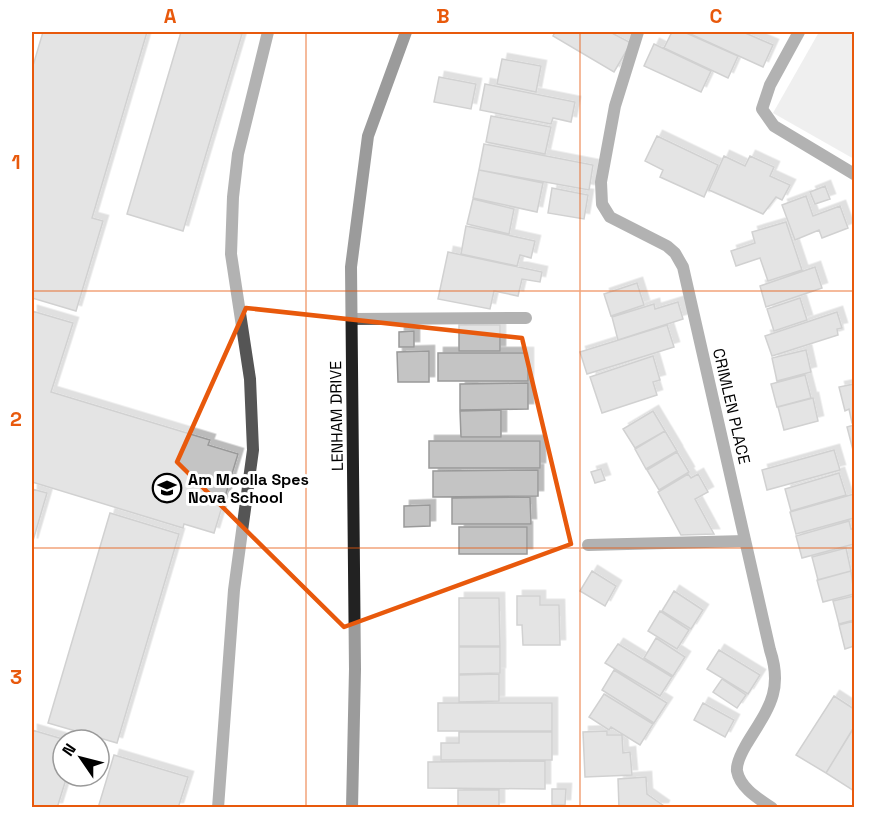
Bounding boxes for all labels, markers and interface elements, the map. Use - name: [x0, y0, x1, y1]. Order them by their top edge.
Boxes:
- text: A: [164, 3, 177, 29]
- text: B: [436, 3, 450, 29]
- text: C: [710, 3, 723, 29]
- text: 1: [11, 149, 21, 175]
- street label: CRIMLEN PLACE: [708, 346, 755, 466]
- street label: LENHAM DRIVE: [325, 361, 348, 471]
- text: 2: [10, 406, 22, 432]
- place label: Am Moolla Spes Nova School: [188, 469, 309, 508]
- school or university icon: Am Moolla Spes Nova School: [151, 472, 183, 504]
- text: 3: [10, 664, 22, 690]
- north arrow: [51, 728, 111, 788]
- text: N: [57, 739, 81, 760]

